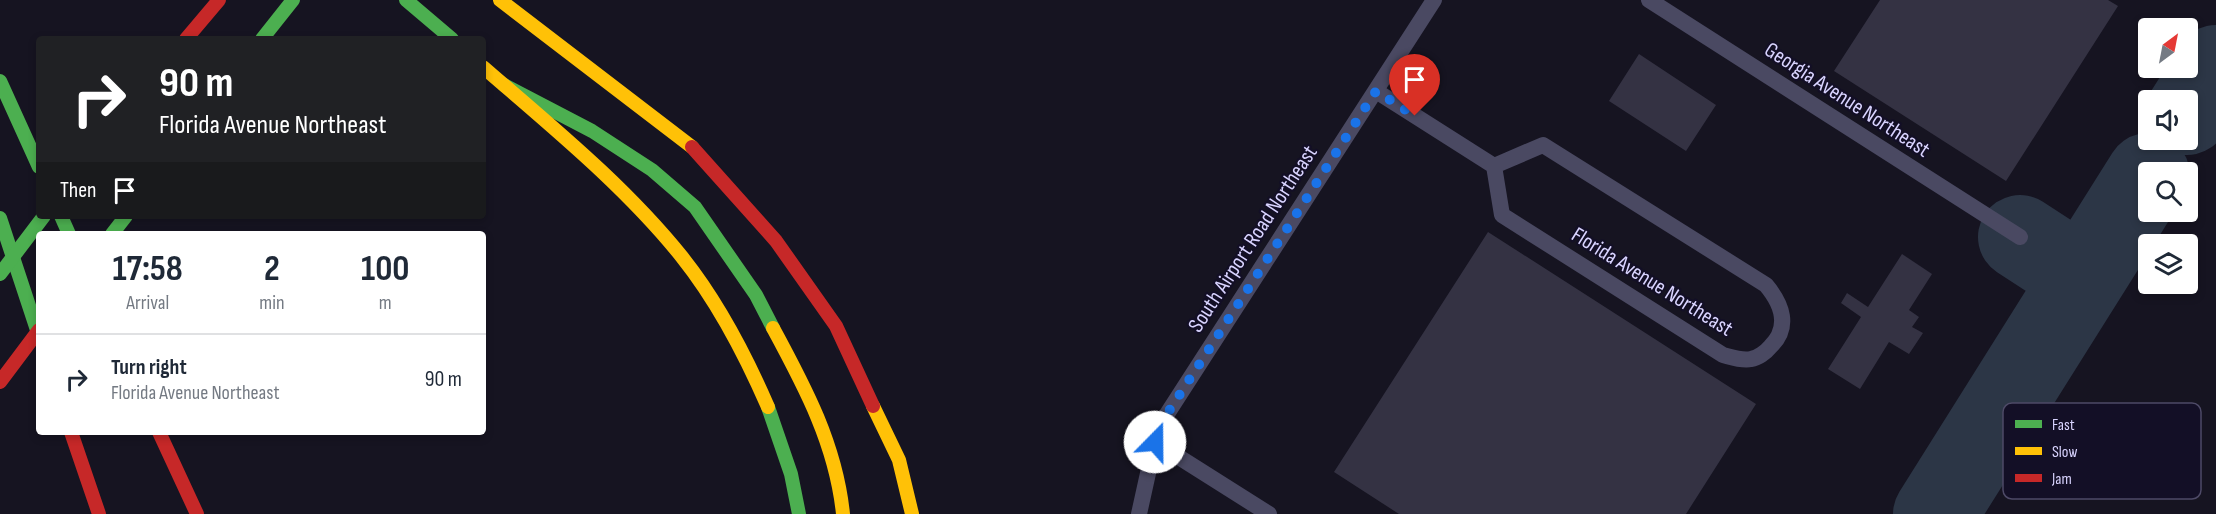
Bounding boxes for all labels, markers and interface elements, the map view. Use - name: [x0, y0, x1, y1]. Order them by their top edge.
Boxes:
- north arrow: [2138, 18, 2198, 78]
- map controls: [2138, 18, 2198, 294]
- street label: Georgia Avenue Northeast: [1759, 36, 1935, 164]
- pin: [1389, 54, 1440, 116]
- text: 90 m: [159, 58, 233, 109]
- icon: right: [60, 60, 138, 138]
- icon: arrive: [1398, 63, 1431, 96]
- button: sound: [2138, 90, 2198, 150]
- text: Florida Avenue Northeast: [159, 109, 387, 141]
- street label: South Airport Road Northeast: [1182, 140, 1324, 337]
- button: search: [2138, 162, 2198, 222]
- icon: arrive: [108, 174, 141, 207]
- text: Then: [60, 177, 96, 204]
- street label: Florida Avenue Northeast: [1566, 221, 1738, 343]
- button: layers: [2138, 234, 2198, 294]
- text: 17:58: [113, 248, 183, 291]
- text: 2: [264, 248, 280, 291]
- text: 100: [361, 248, 409, 291]
- text: Arrival: [126, 291, 169, 315]
- text: min: [259, 291, 284, 315]
- text: m: [379, 291, 392, 315]
- text: Turn right: [111, 354, 187, 381]
- icon: right: [60, 363, 93, 396]
- text: 90 m: [425, 366, 462, 393]
- text: Florida Avenue Northeast: [111, 381, 280, 405]
- legend: [2003, 403, 2201, 499]
- position arrow: [1123, 410, 1187, 474]
- text: Fast: [2052, 416, 2075, 435]
- text: Slow: [2052, 443, 2077, 462]
- text: Jam: [2051, 470, 2072, 489]

